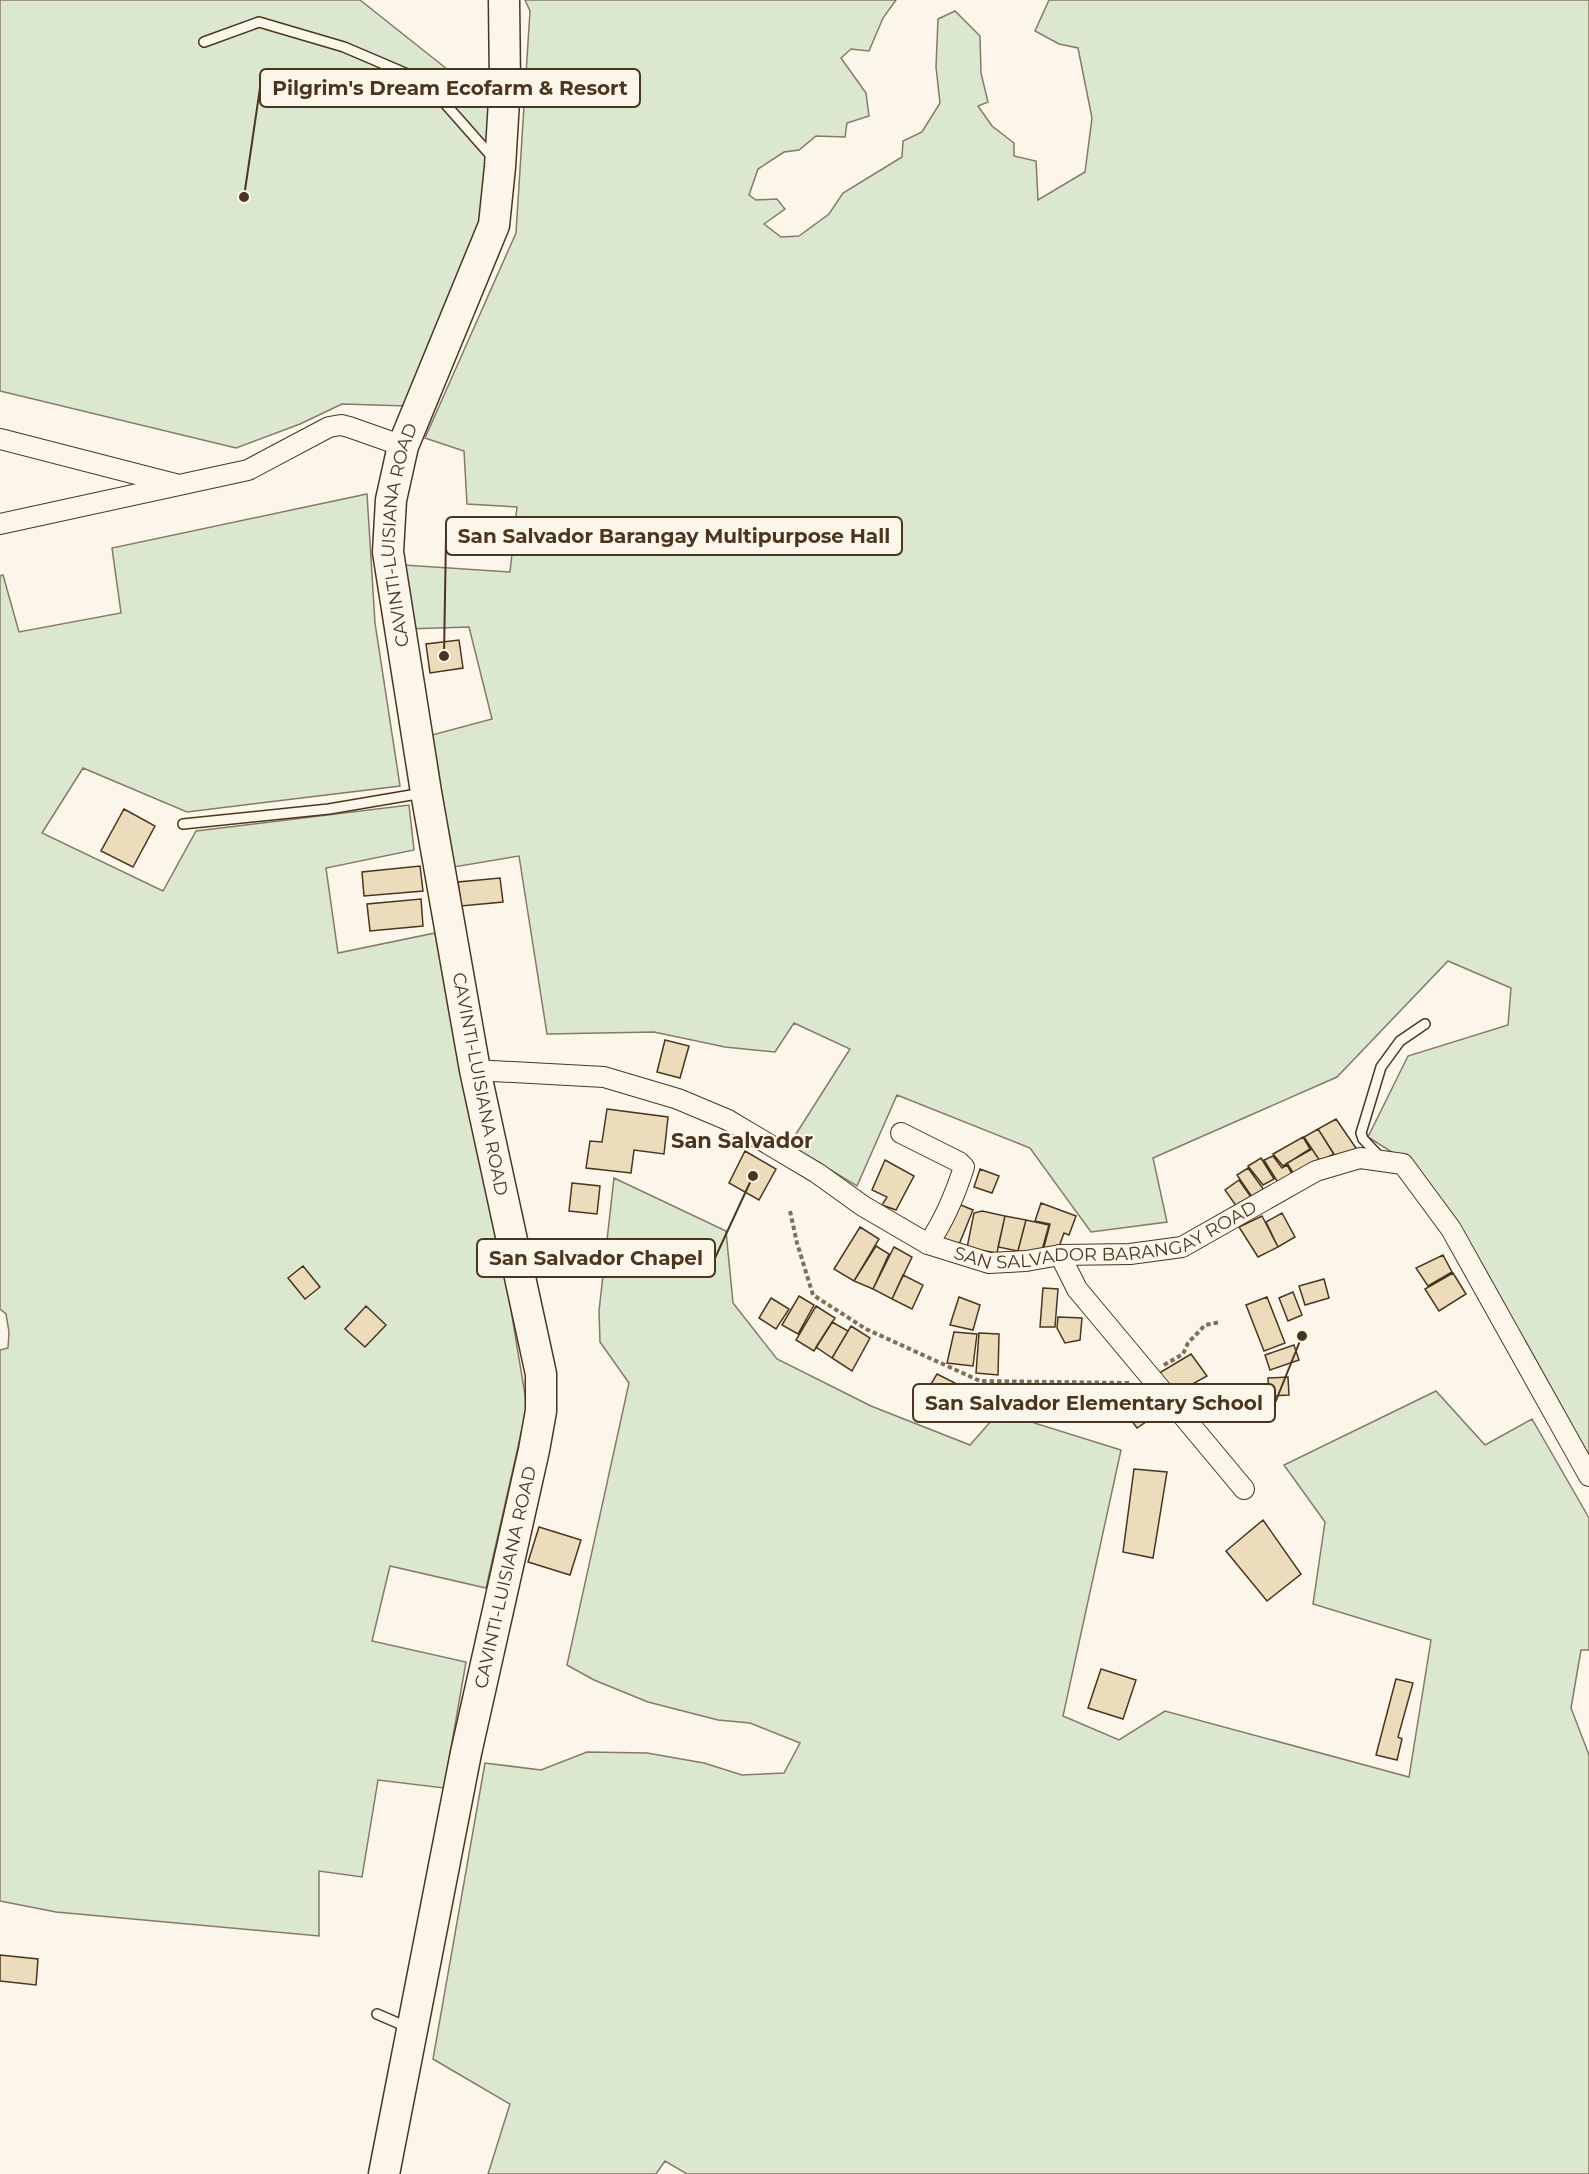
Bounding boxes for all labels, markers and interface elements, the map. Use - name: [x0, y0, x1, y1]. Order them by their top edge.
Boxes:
- callout: Pilgrim's Dream Ecofarm & Resort: [260, 69, 640, 107]
- text: Pilgrim's Dream Ecofarm & Resort: [272, 76, 628, 100]
- street label: CAVINTI-LUISIANA ROAD: [377, 420, 422, 649]
- callout: San Salvador Barangay Multipurpose Hall: [446, 517, 902, 555]
- text: San Salvador Barangay Multipurpose Hall: [458, 524, 890, 548]
- street label: CAVINTI-LUISIANA ROAD: [448, 970, 512, 1198]
- district label: San Salvador: [671, 1128, 813, 1153]
- street label: SAN SALVADOR BARANGAY ROAD: [951, 1196, 1261, 1274]
- callout: San Salvador Chapel: [477, 1239, 715, 1277]
- text: San Salvador Chapel: [489, 1246, 703, 1270]
- callout: San Salvador Elementary School: [913, 1384, 1275, 1422]
- text: San Salvador Elementary School: [925, 1391, 1263, 1415]
- street label: CAVINTI-LUISIANA ROAD: [470, 1464, 541, 1691]

